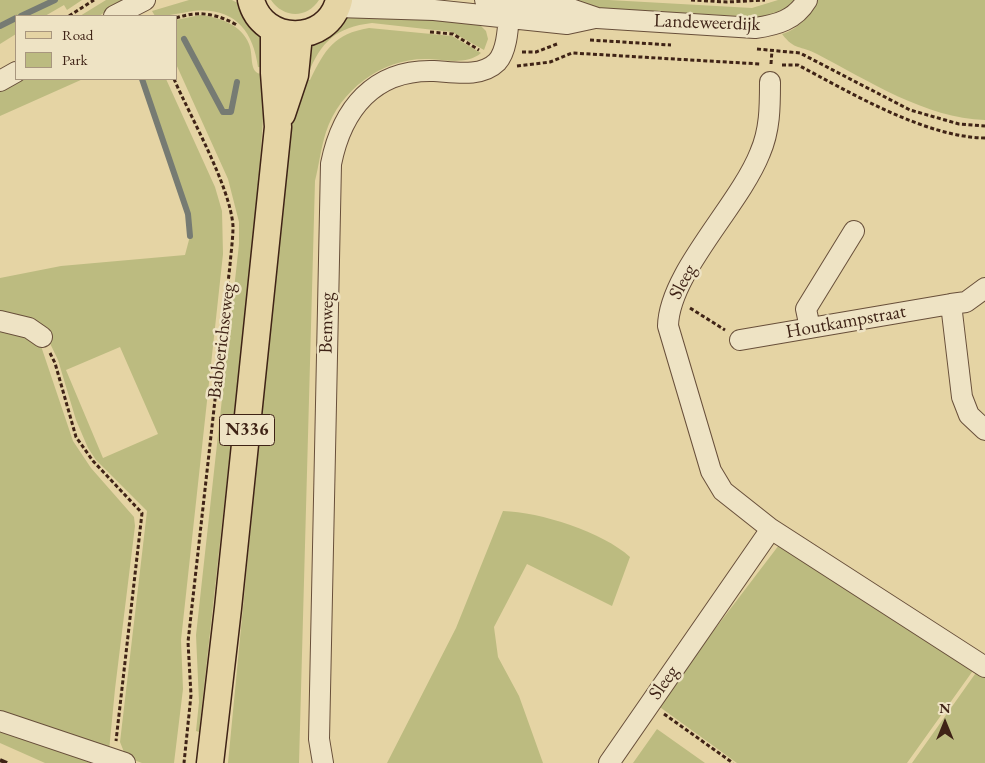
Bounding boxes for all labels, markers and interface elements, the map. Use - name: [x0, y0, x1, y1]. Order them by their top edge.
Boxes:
- street label: Landeweerdijk: [653, 10, 761, 36]
- legend: [15, 15, 178, 80]
- text: Road: [62, 25, 93, 44]
- text: Park: [62, 50, 88, 69]
- street label: Sleeg: [664, 261, 702, 303]
- street label: Babberichseweg: [204, 282, 240, 400]
- street label: Bemweg: [315, 292, 339, 354]
- street label: Houtkampstraat: [784, 300, 908, 344]
- road number: N336: [220, 414, 274, 446]
- street label: Sleeg: [644, 662, 684, 704]
- north arrow: [920, 698, 970, 748]
- text: N: [939, 699, 951, 717]

